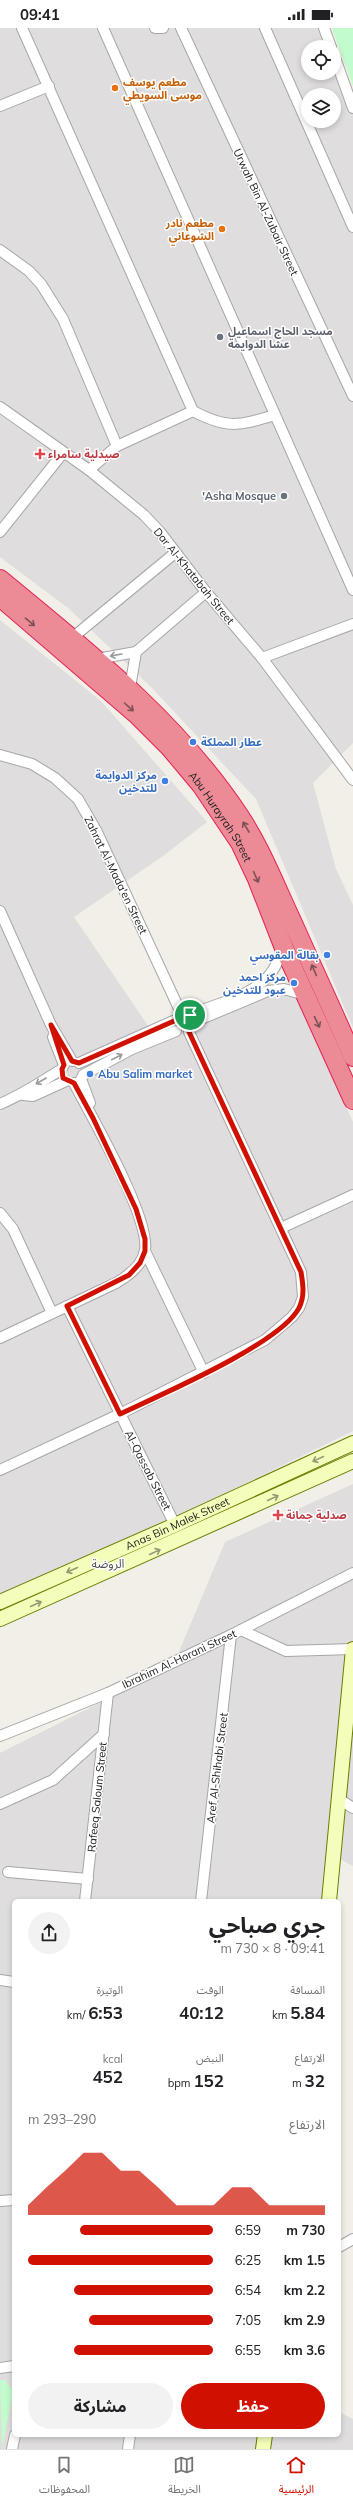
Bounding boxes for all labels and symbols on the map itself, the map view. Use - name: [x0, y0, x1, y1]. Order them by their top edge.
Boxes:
- place label: مطعم يوسف موسى السويطي: [123, 75, 202, 105]
- marker: مطعم يوسف موسى السويطي: [110, 83, 120, 93]
- street label: Urwah Bin Al-Zubair Street: [230, 146, 302, 278]
- place label: مطعم نادر الشوعاني: [165, 216, 214, 246]
- marker: مطعم نادر الشوعاني: [217, 224, 227, 234]
- place label: مسجد الحاج اسماعيل عشا الدوايمة: [228, 324, 333, 351]
- marker: مسجد الحاج اسماعيل عشا الدوايمة: [215, 332, 225, 342]
- place label: صيدلية سامراء: [48, 447, 120, 461]
- marker: صيدلية سامراء: [35, 449, 45, 459]
- place label: 'Asha Mosque: [202, 489, 276, 503]
- marker: 'Asha Mosque: [279, 491, 289, 501]
- street label: Dar Al-Khatabah Street: [151, 525, 237, 627]
- one-way arrow: [25, 618, 35, 627]
- one-way arrow: [110, 651, 123, 659]
- one-way arrow: [123, 702, 133, 711]
- place label: عطار المملكة: [201, 735, 262, 749]
- marker: عطار المملكة: [188, 737, 198, 747]
- place label: مركز الدوايمة للتدخين: [95, 768, 157, 795]
- street label: Abu Hurayrah Street: [186, 769, 255, 864]
- marker: مركز الدوايمة للتدخين: [160, 776, 170, 786]
- street label: Zahrat Al-Mada'en Street: [81, 814, 151, 936]
- one-way arrow: [242, 821, 250, 833]
- one-way arrow: [253, 870, 260, 882]
- place label: بقالة المقوسي: [250, 948, 319, 965]
- marker: بقالة المقوسي: [322, 950, 332, 960]
- one-way arrow: [310, 964, 317, 976]
- place label: مركز احمد عبود للتدخين: [223, 970, 286, 997]
- marker: مركز احمد عبود للتدخين: [289, 978, 299, 988]
- pin: [173, 998, 207, 1032]
- one-way arrow: [314, 1016, 321, 1028]
- one-way arrow: [111, 1052, 123, 1060]
- place label: Abu Salim market: [98, 1067, 192, 1081]
- marker: Abu Salim market: [85, 1069, 95, 1079]
- one-way arrow: [36, 1077, 47, 1085]
- street label: Al-Qassab Street: [122, 1428, 174, 1512]
- one-way arrow: [312, 1456, 324, 1463]
- street label: Anas Bin Malek Street: [123, 1494, 232, 1553]
- one-way arrow: [267, 1494, 279, 1501]
- place label: صدلية جمانة: [286, 1508, 347, 1522]
- marker: صدلية جمانة: [273, 1510, 283, 1520]
- one-way arrow: [148, 1548, 160, 1555]
- district label: الروضة: [92, 1556, 125, 1571]
- one-way arrow: [66, 1567, 78, 1574]
- one-way arrow: [29, 1600, 41, 1607]
- street label: Ibrahim Al-Horani Street: [120, 1626, 239, 1692]
- street label: Aref Al-Shihabi Street: [203, 1712, 231, 1824]
- street label: Rafeeq Saloum Street: [84, 1741, 110, 1853]

